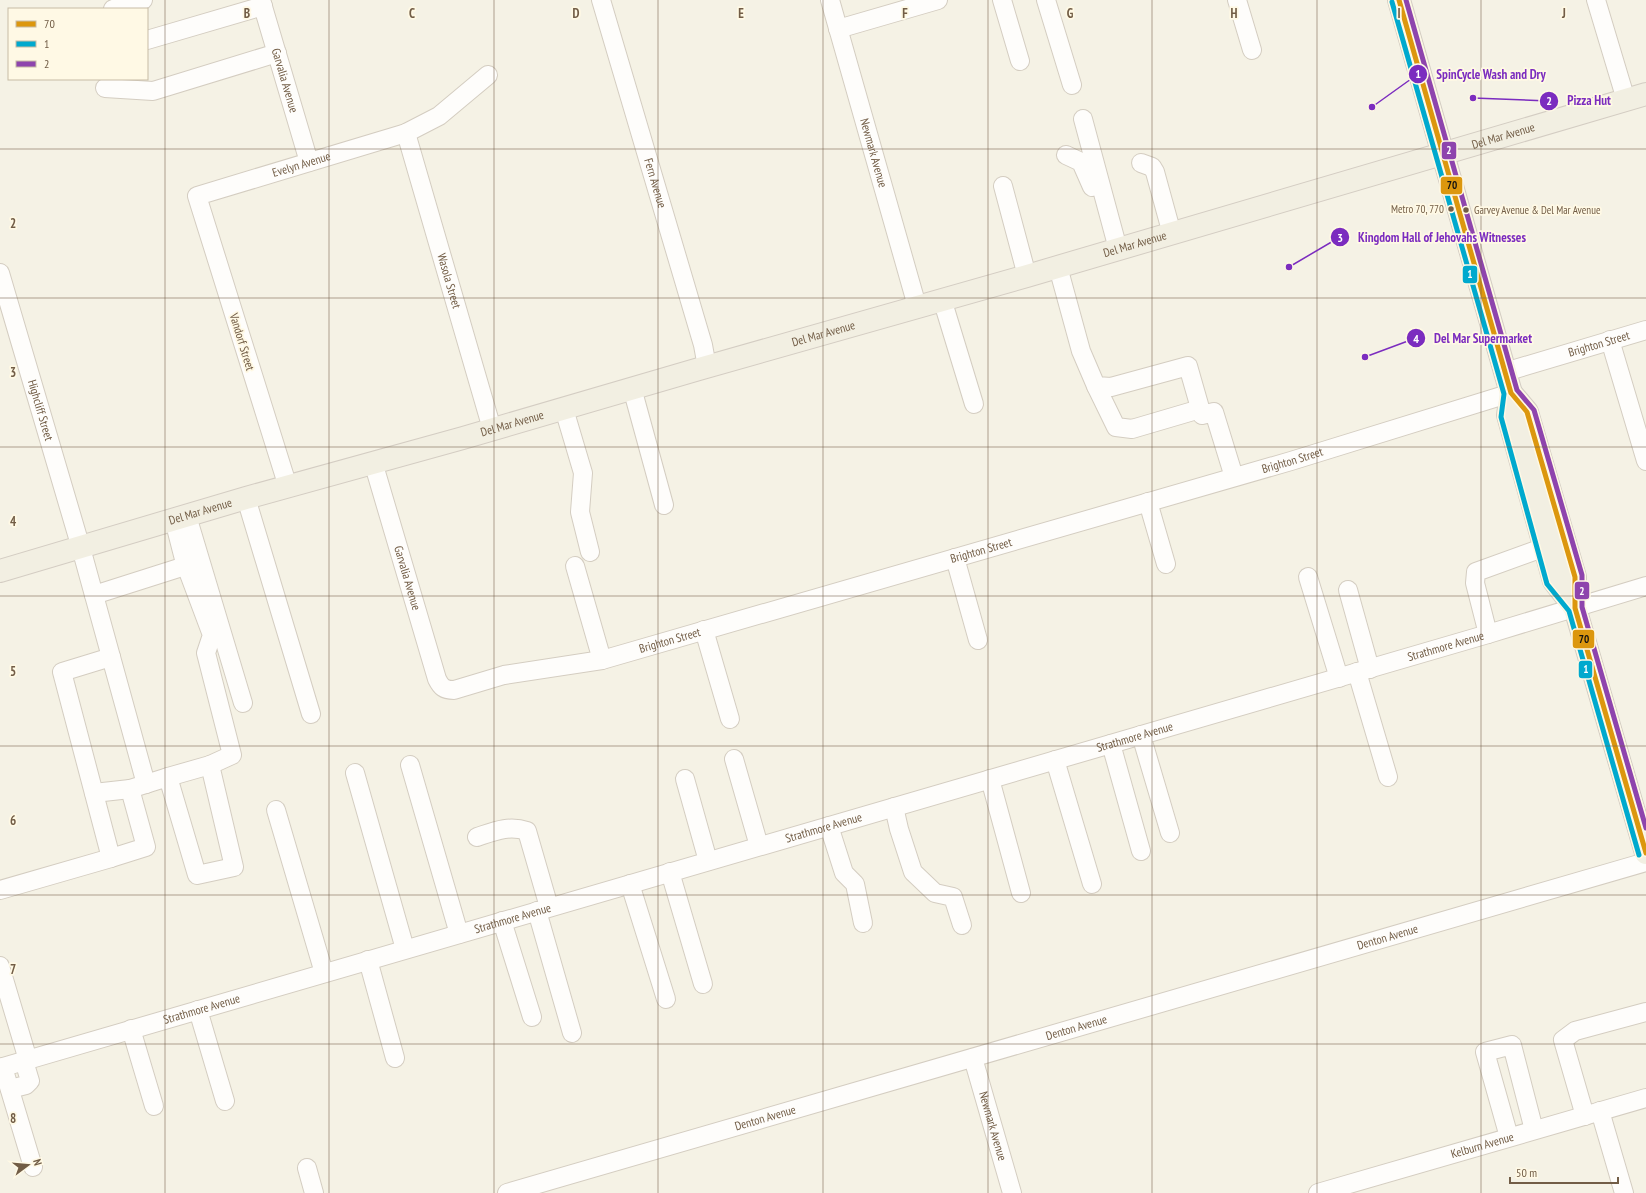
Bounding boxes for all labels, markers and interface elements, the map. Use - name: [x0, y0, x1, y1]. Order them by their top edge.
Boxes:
- text: B: [244, 5, 250, 22]
- text: C: [409, 5, 415, 22]
- text: D: [573, 5, 580, 22]
- text: E: [738, 5, 744, 22]
- text: F: [902, 5, 908, 22]
- text: G: [1067, 5, 1074, 22]
- text: H: [1231, 5, 1238, 22]
- text: I: [1397, 5, 1401, 22]
- text: J: [1561, 5, 1566, 22]
- legend: [8, 8, 148, 80]
- text: 70: [44, 16, 55, 31]
- text: 1: [44, 36, 49, 51]
- street label: Garvalia Avenue: [269, 46, 302, 114]
- text: 2: [44, 56, 49, 71]
- callout: SpinCycle Wash and Dry: [1408, 62, 1554, 87]
- text: 1: [1415, 66, 1421, 81]
- text: SpinCycle Wash and Dry: [1436, 66, 1546, 83]
- callout: Pizza Hut: [1539, 88, 1619, 113]
- text: Pizza Hut: [1567, 92, 1611, 109]
- text: 2: [1546, 93, 1552, 108]
- street label: Newmark Avenue: [857, 116, 891, 189]
- street label: Del Mar Avenue: [1470, 119, 1536, 152]
- line badge: 2: [1441, 141, 1457, 160]
- text: 2: [1446, 143, 1452, 157]
- street label: Evelyn Avenue: [270, 148, 332, 180]
- street label: Fern Avenue: [641, 156, 670, 210]
- line badge: 70: [1440, 176, 1463, 195]
- text: 70: [1447, 178, 1457, 192]
- place label: Metro 70, 770: [1391, 202, 1444, 216]
- place label: Garvey Avenue & Del Mar Avenue: [1474, 203, 1601, 217]
- marker: Metro 70, 770: [1446, 204, 1456, 214]
- marker: Garvey Avenue & Del Mar Avenue: [1461, 205, 1471, 215]
- text: 2: [10, 215, 16, 232]
- callout: Kingdom Hall of Jehovahs Witnesses: [1330, 225, 1534, 250]
- street label: Del Mar Avenue: [1101, 227, 1168, 260]
- text: Kingdom Hall of Jehovahs Witnesses: [1358, 229, 1526, 246]
- text: 3: [1337, 230, 1343, 245]
- street label: Wasola Street: [434, 251, 465, 311]
- line badge: 1: [1462, 265, 1478, 284]
- text: 1: [1467, 267, 1473, 281]
- street label: Vandorf Street: [226, 310, 259, 373]
- street label: Del Mar Avenue: [790, 317, 857, 349]
- callout: Del Mar Supermarket: [1406, 326, 1540, 351]
- street label: Brighton Street: [1566, 327, 1632, 360]
- text: Del Mar Supermarket: [1434, 330, 1532, 347]
- text: 4: [1413, 331, 1419, 346]
- text: 3: [10, 364, 16, 381]
- street label: Highcliff Street: [25, 378, 57, 443]
- street label: Del Mar Avenue: [479, 407, 545, 439]
- street label: Brighton Street: [1260, 443, 1325, 476]
- street label: Del Mar Avenue: [167, 495, 234, 528]
- text: 4: [10, 513, 17, 530]
- street label: Brighton Street: [949, 534, 1014, 566]
- street label: Garvalia Avenue: [391, 544, 424, 612]
- line badge: 2: [1574, 581, 1590, 600]
- text: 2: [1579, 584, 1585, 598]
- street label: Brighton Street: [637, 624, 703, 656]
- street label: Strathmore Avenue: [1406, 628, 1486, 664]
- line badge: 70: [1572, 629, 1595, 649]
- text: 70: [1579, 632, 1589, 646]
- line badge: 1: [1578, 660, 1593, 679]
- text: 1: [1583, 662, 1589, 676]
- text: 5: [10, 663, 16, 680]
- street label: Strathmore Avenue: [1095, 718, 1175, 755]
- street label: Strathmore Avenue: [783, 809, 864, 846]
- text: 6: [10, 812, 16, 829]
- street label: Strathmore Avenue: [472, 900, 553, 936]
- street label: Denton Avenue: [1355, 921, 1420, 953]
- text: 7: [10, 961, 16, 978]
- street label: Strathmore Avenue: [161, 990, 242, 1027]
- street label: Denton Avenue: [1044, 1011, 1109, 1043]
- street label: Newmark Avenue: [976, 1090, 1010, 1162]
- street label: Denton Avenue: [733, 1101, 797, 1133]
- text: 8: [10, 1110, 16, 1127]
- street label: Kelburn Avenue: [1449, 1129, 1515, 1161]
- north arrow: [8, 1145, 48, 1185]
- text: N: [30, 1157, 45, 1167]
- scale bar: [1510, 1159, 1618, 1185]
- text: 50 m: [1516, 1165, 1537, 1180]

